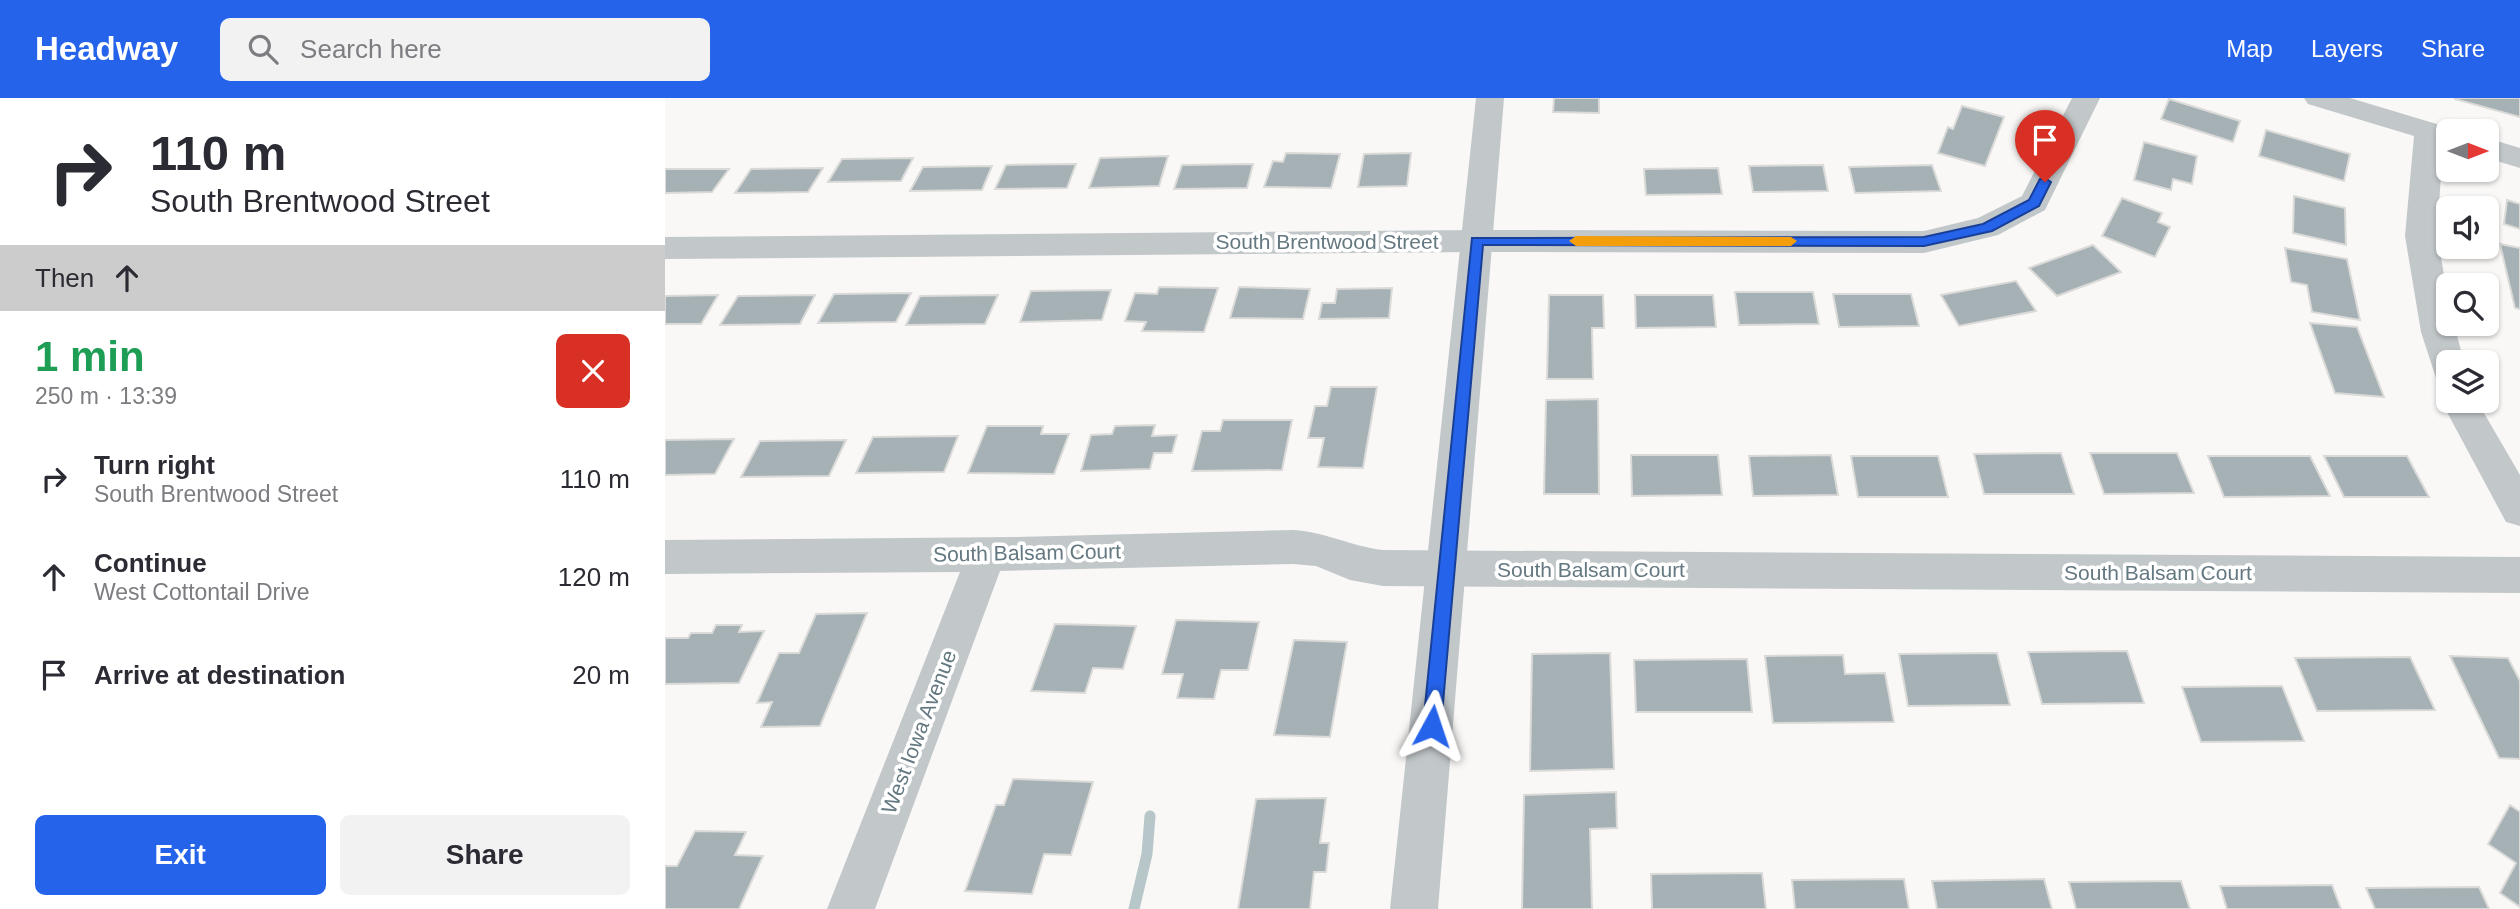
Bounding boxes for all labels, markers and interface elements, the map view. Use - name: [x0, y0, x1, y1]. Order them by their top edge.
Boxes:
- search box: [220, 18, 710, 81]
- text: Headway: [35, 30, 178, 67]
- icon: search: [244, 30, 282, 68]
- text: Search here: [300, 34, 442, 64]
- text: Map: [2226, 35, 2273, 62]
- text: Layers: [2311, 35, 2383, 62]
- text: Share: [2421, 35, 2485, 62]
- pin: [2015, 110, 2075, 182]
- north arrow: [2436, 119, 2499, 182]
- map controls: [2436, 119, 2499, 413]
- icon: arrive: [2026, 121, 2064, 159]
- icon: right: [35, 126, 126, 217]
- text: 110 m: [150, 126, 286, 180]
- text: South Brentwood Street: [150, 183, 490, 219]
- button: sound: [2436, 196, 2499, 259]
- street label: South Brentwood Street: [1216, 230, 1439, 253]
- icon: ahead: [108, 259, 146, 297]
- text: Then: [35, 263, 94, 293]
- button: search: [2436, 273, 2499, 336]
- text: 1 min: [35, 333, 145, 380]
- button: close: [556, 334, 630, 408]
- button: layers: [2436, 350, 2499, 413]
- text: 250 m · 13:39: [35, 383, 177, 409]
- text: Turn right: [94, 450, 215, 480]
- icon: right: [35, 460, 73, 498]
- text: 110 m: [560, 464, 630, 494]
- text: South Brentwood Street: [94, 481, 338, 507]
- street label: South Balsam Court: [933, 539, 1121, 566]
- text: Continue: [94, 548, 207, 578]
- icon: ahead: [35, 558, 73, 596]
- street label: South Balsam Court: [1497, 558, 1685, 581]
- street label: South Balsam Court: [2064, 561, 2252, 584]
- text: 120 m: [558, 562, 630, 592]
- text: West Cottontail Drive: [94, 579, 310, 605]
- street label: West Iowa Avenue: [877, 647, 960, 817]
- icon: arrive: [35, 656, 73, 694]
- text: Arrive at destination: [94, 660, 345, 690]
- text: 20 m: [572, 660, 630, 690]
- position arrow: [1395, 689, 1469, 763]
- button: Exit: [35, 815, 326, 895]
- button: Share: [340, 815, 630, 895]

